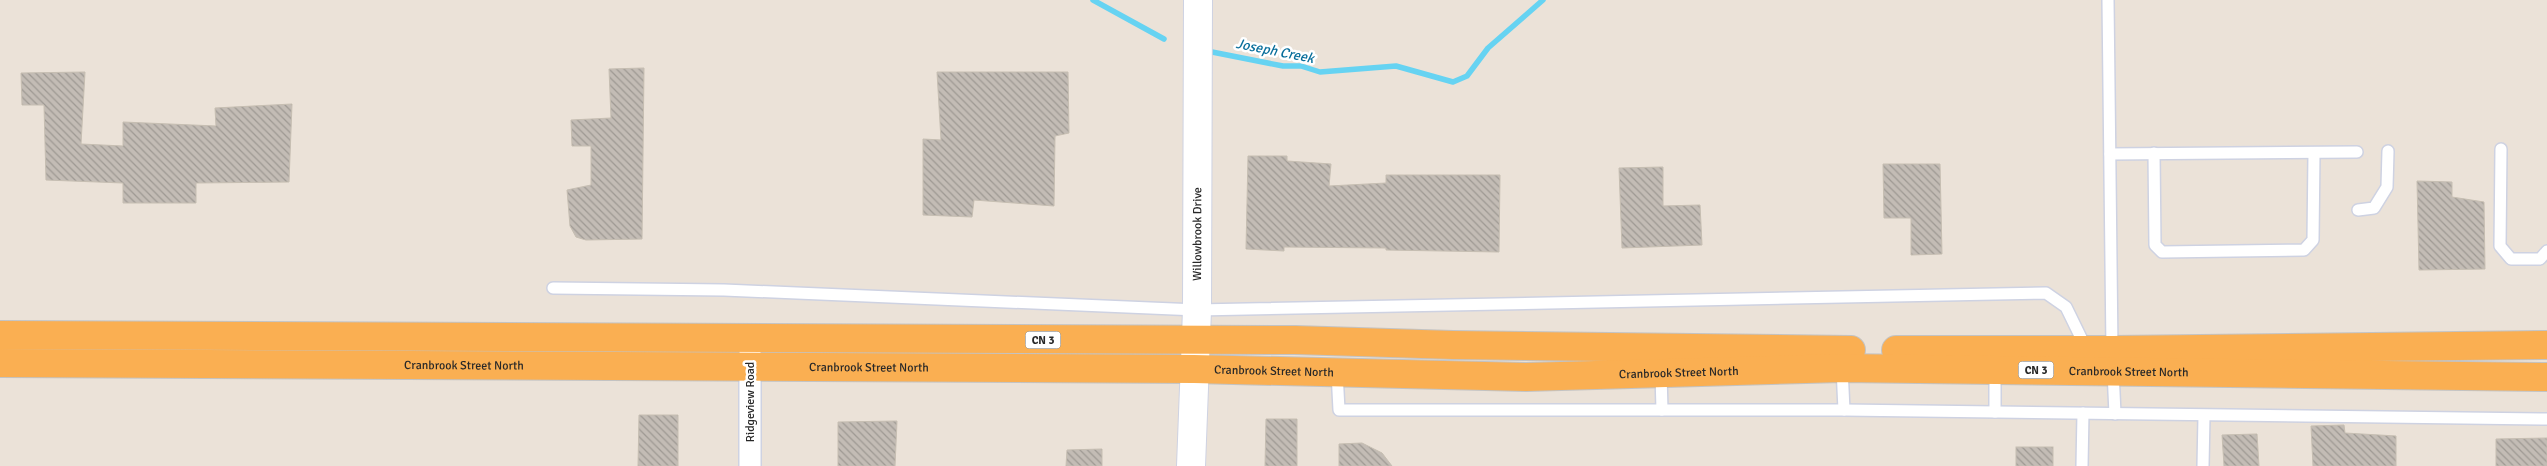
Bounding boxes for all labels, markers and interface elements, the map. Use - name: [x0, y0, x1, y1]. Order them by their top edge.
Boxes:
- water label: Joseph Creek: [1234, 35, 1317, 67]
- street label: Willowbrook Drive: [1190, 187, 1205, 281]
- road number: CN 3: [1026, 332, 1060, 348]
- street label: Cranbrook Street North: [404, 358, 524, 373]
- street label: Cranbrook Street North: [809, 360, 929, 375]
- street label: Ridgeview Road: [743, 362, 758, 442]
- street label: Cranbrook Street North: [1214, 362, 1334, 380]
- road number: CN 3: [2018, 362, 2054, 378]
- street label: Cranbrook Street North: [1619, 363, 1739, 382]
- street label: Cranbrook Street North: [2069, 363, 2189, 380]

